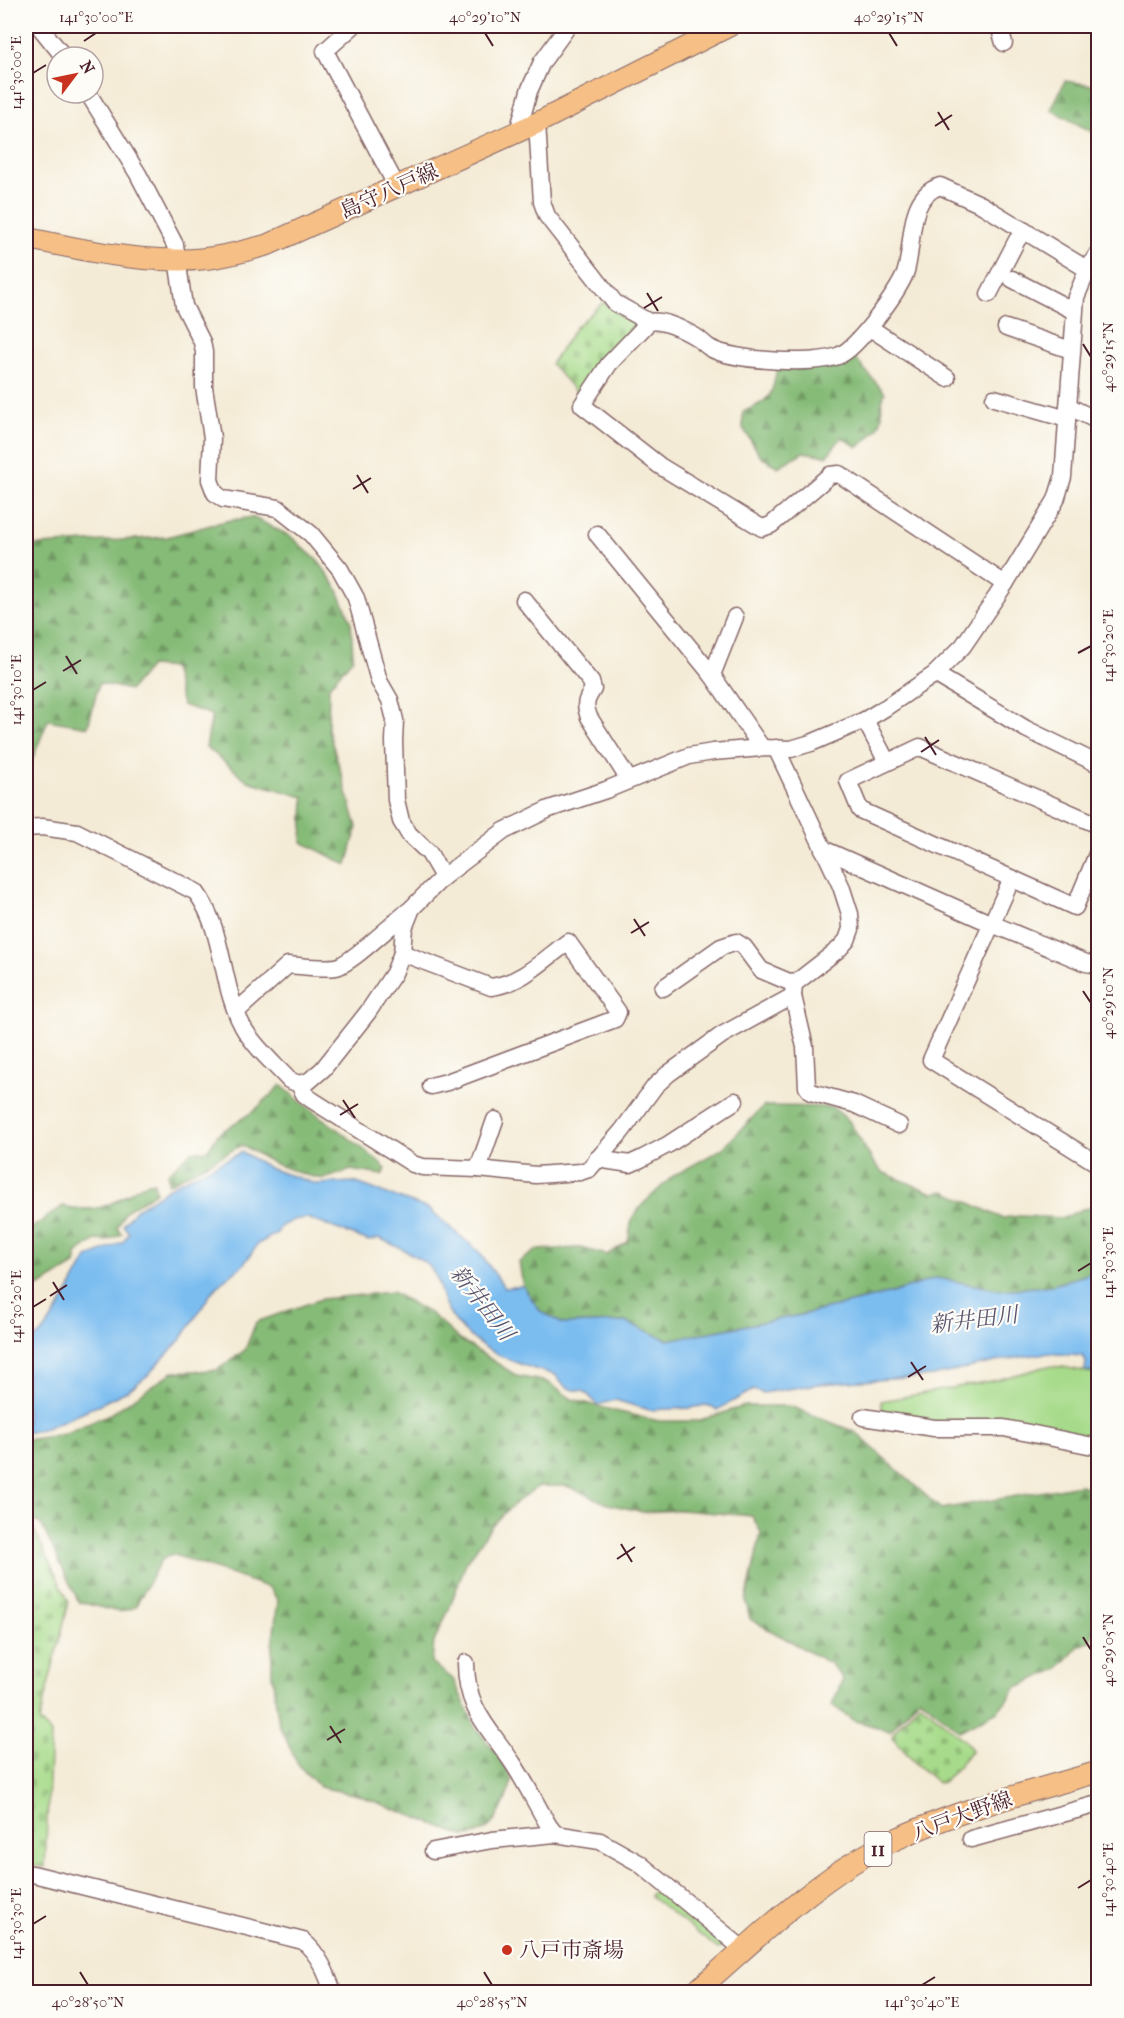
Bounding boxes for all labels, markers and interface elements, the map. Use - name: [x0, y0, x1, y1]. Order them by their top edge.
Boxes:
- text: 141°30'00"E: [59, 8, 133, 26]
- text: 40°29'10"N: [449, 8, 522, 26]
- text: 40°29'15"N: [854, 8, 925, 26]
- text: 141°30'00"E: [7, 36, 25, 110]
- north arrow: [45, 45, 105, 105]
- text: N: [76, 57, 99, 78]
- street label: 島守八戸線: [336, 159, 442, 223]
- text: 40°29'15"N: [1099, 321, 1117, 392]
- text: 141°30'20"E: [1099, 609, 1117, 683]
- text: 141°30'10"E: [7, 654, 25, 726]
- text: 40°29'10"N: [1099, 966, 1117, 1039]
- text: 141°30'30"E: [1099, 1227, 1117, 1299]
- water label: 新井田川: [445, 1260, 521, 1347]
- text: 141°30'20"E: [7, 1270, 25, 1344]
- water label: 新井田川: [929, 1301, 1021, 1338]
- text: 40°29'05"N: [1099, 1613, 1117, 1687]
- street label: 八戸大野線: [909, 1787, 1015, 1845]
- road number: 11: [864, 1832, 892, 1866]
- text: 141°30'40"E: [1099, 1843, 1117, 1917]
- text: 141°30'30"E: [7, 1888, 25, 1960]
- place label: 八戸市斎場: [519, 1938, 624, 1962]
- marker: 八戸市斎場: [500, 1943, 514, 1957]
- text: 40°28'50"N: [52, 1993, 125, 2011]
- text: 40°28'55"N: [456, 1993, 528, 2011]
- text: 141°30'40"E: [885, 1993, 959, 2011]

